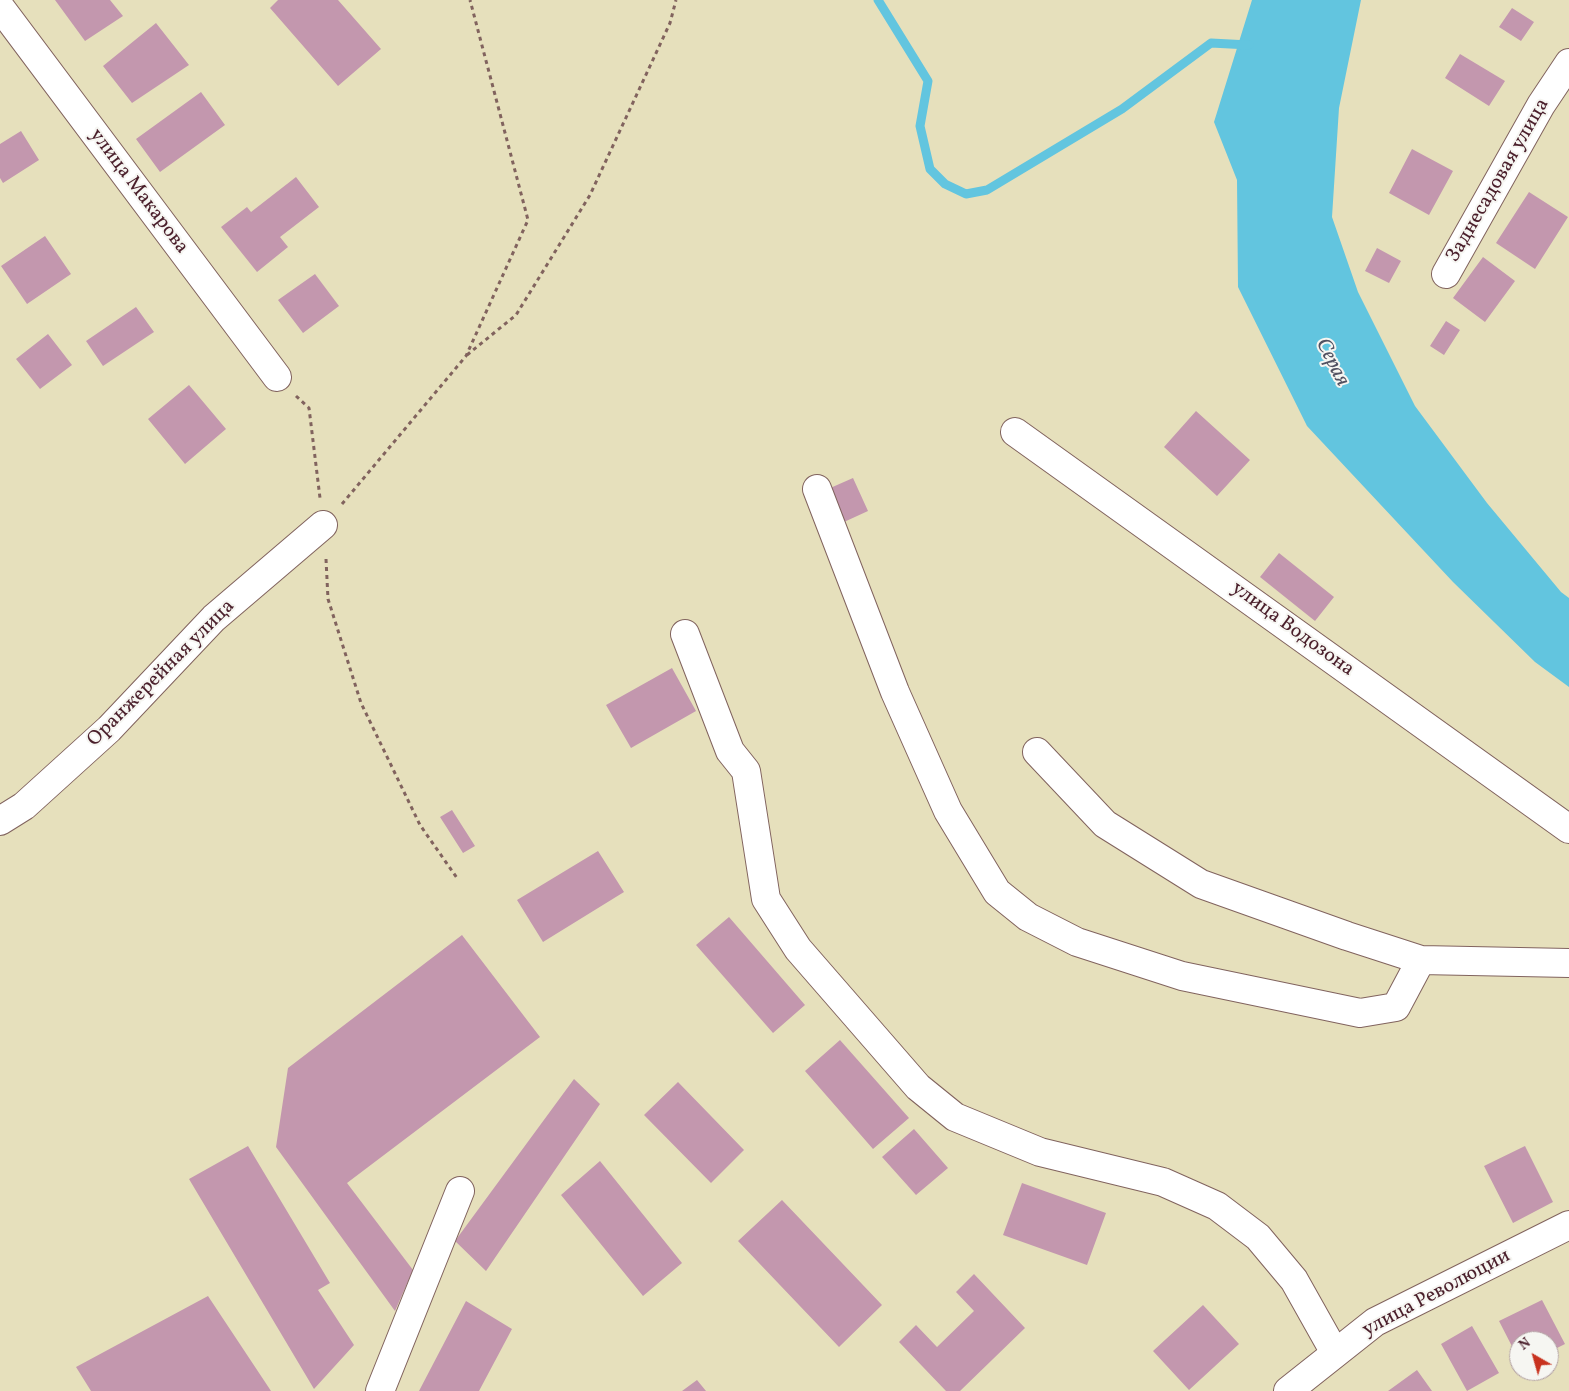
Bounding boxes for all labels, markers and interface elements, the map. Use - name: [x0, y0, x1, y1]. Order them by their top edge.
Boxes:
- street label: Заднесадовая улица: [1442, 95, 1556, 267]
- street label: улица Макарова: [83, 125, 193, 259]
- water label: Серая: [1308, 335, 1354, 391]
- street label: улица Водозона: [1226, 577, 1358, 683]
- street label: Оранжерейная улица: [83, 595, 241, 753]
- street label: улица Революции: [1359, 1245, 1515, 1343]
- north arrow: [1509, 1331, 1559, 1381]
- text: N: [1515, 1334, 1535, 1355]

